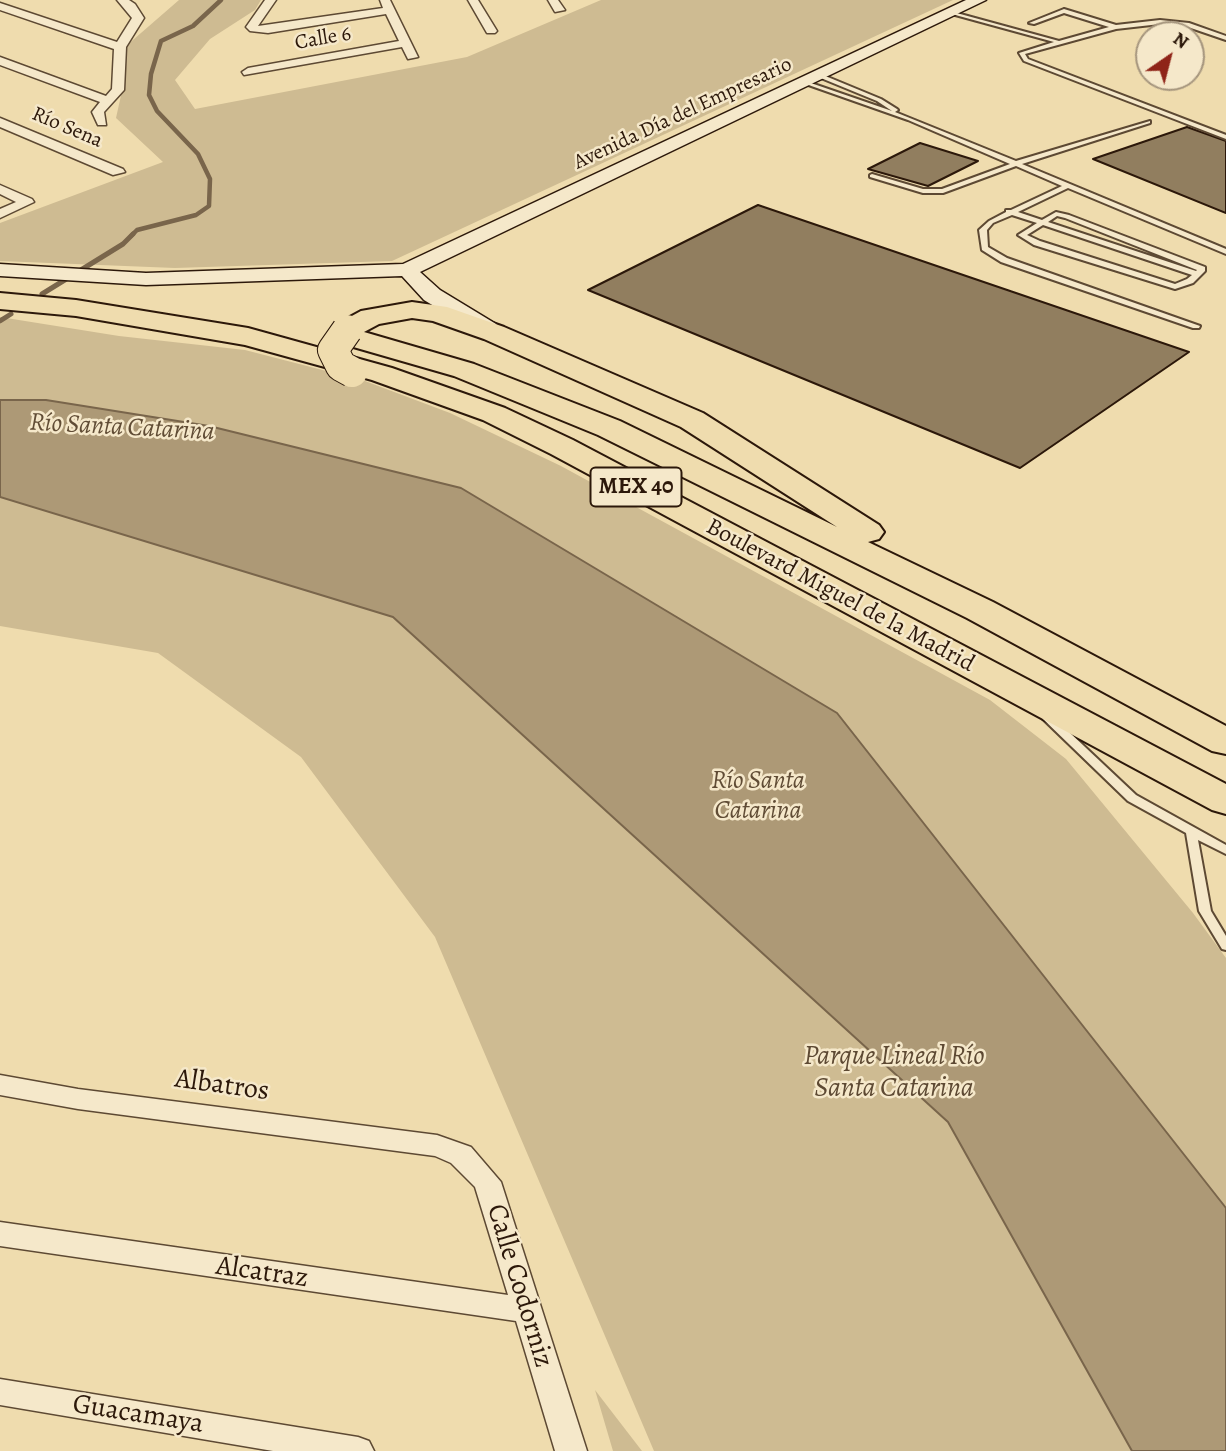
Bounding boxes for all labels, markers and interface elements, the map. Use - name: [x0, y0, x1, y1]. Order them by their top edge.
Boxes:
- north arrow: [1135, 21, 1205, 91]
- street label: Calle 6: [293, 22, 353, 56]
- text: N: [1168, 26, 1194, 55]
- street label: Avenida Día del Empresario: [570, 52, 796, 176]
- street label: Río Sena: [28, 102, 106, 154]
- water label: Río Santa Catarina: [29, 408, 215, 448]
- road number: MEX 40: [590, 467, 682, 506]
- street label: Boulevard Miguel de la Madrid: [701, 513, 979, 679]
- water label: Río Santa Catarina: [711, 766, 805, 828]
- park label: Parque Lineal Río Santa Catarina: [803, 1040, 985, 1106]
- street label: Albatros: [173, 1063, 271, 1109]
- street label: Calle Codorniz: [478, 1200, 560, 1372]
- street label: Alcatraz: [214, 1250, 310, 1296]
- street label: Guacamaya: [70, 1388, 206, 1442]

